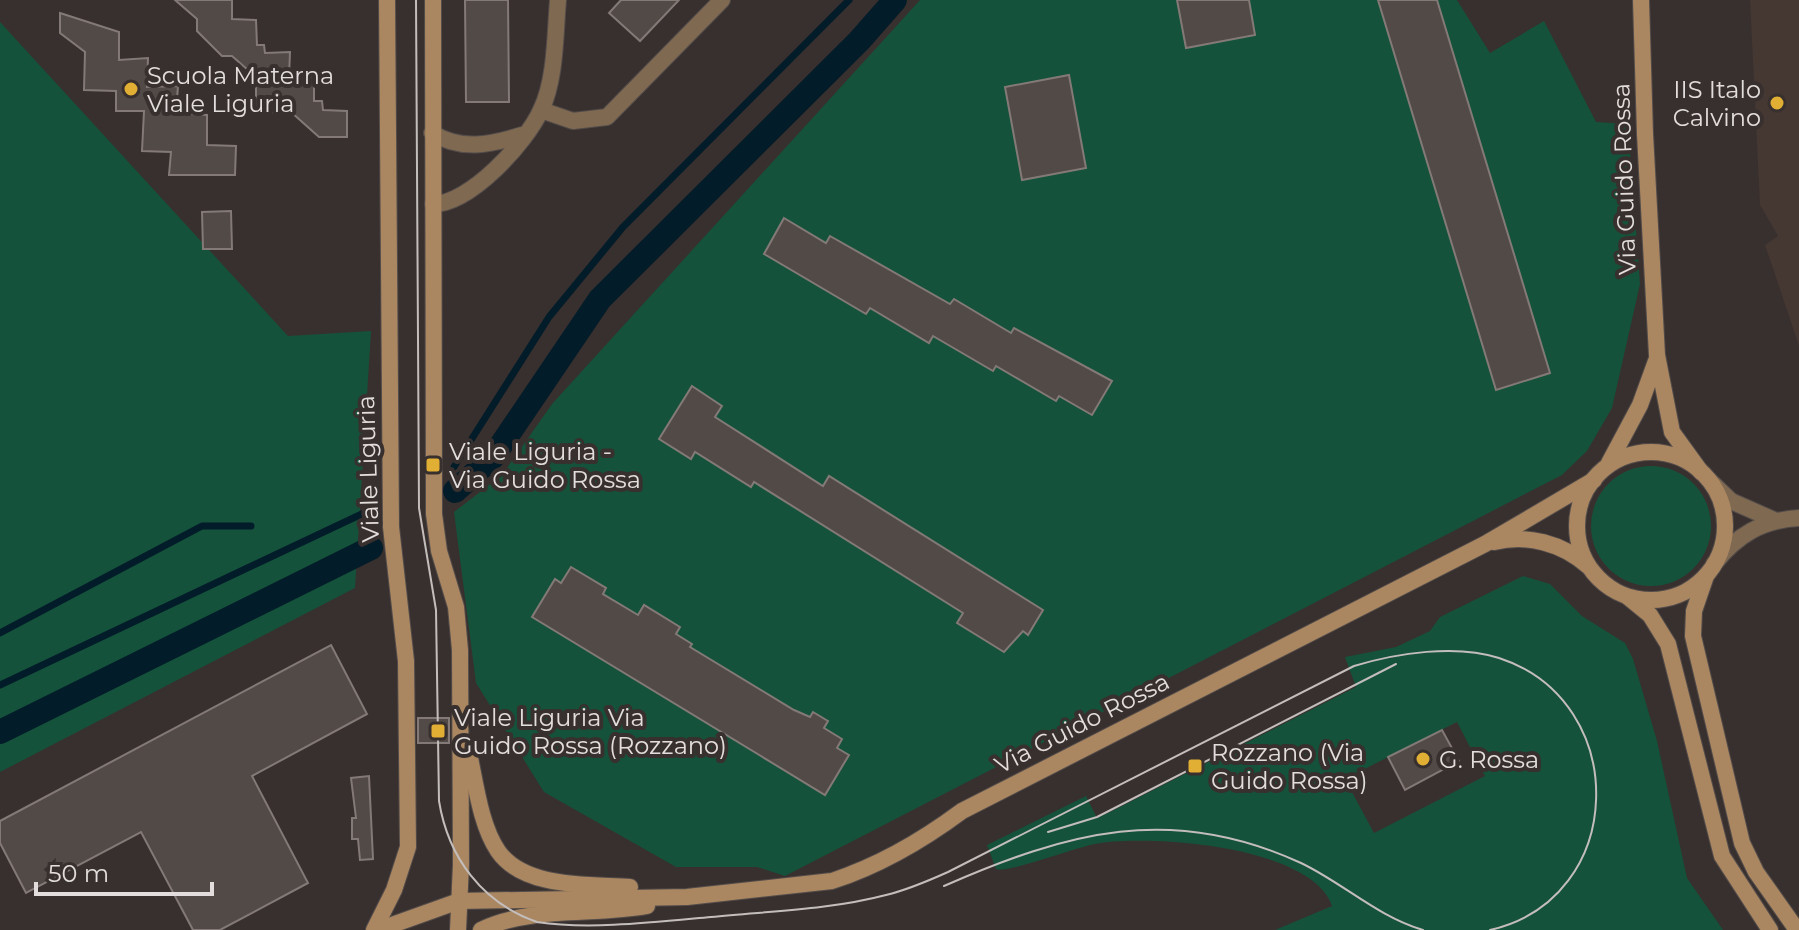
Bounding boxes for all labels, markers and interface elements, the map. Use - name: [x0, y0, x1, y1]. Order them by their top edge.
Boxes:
- place label: Scuola Materna Viale Liguria: [147, 61, 334, 118]
- place label: IIS Italo Calvino: [1673, 75, 1761, 132]
- marker: Scuola Materna Viale Liguria: [122, 80, 140, 98]
- street label: Via Guido Rossa: [1606, 83, 1642, 275]
- marker: IIS Italo Calvino: [1768, 94, 1786, 112]
- street label: Viale Liguria: [351, 395, 385, 543]
- place label: Viale Liguria - Via Guido Rossa: [449, 437, 641, 494]
- marker: Viale Liguria - Via Guido Rossa: [424, 456, 442, 474]
- street label: Via Guido Rossa: [990, 667, 1174, 779]
- place label: Viale Liguria Via Guido Rossa (Rozzano): [454, 703, 727, 760]
- marker: Viale Liguria Via Guido Rossa (Rozzano): [429, 722, 447, 740]
- place label: Rozzano (Via Guido Rossa): [1211, 738, 1368, 795]
- place label: G. Rossa: [1439, 745, 1539, 774]
- marker: G. Rossa: [1414, 750, 1432, 768]
- marker: Rozzano (Via Guido Rossa): [1186, 757, 1204, 775]
- scale bar: [36, 846, 212, 896]
- text: 50 m: [48, 859, 109, 888]

